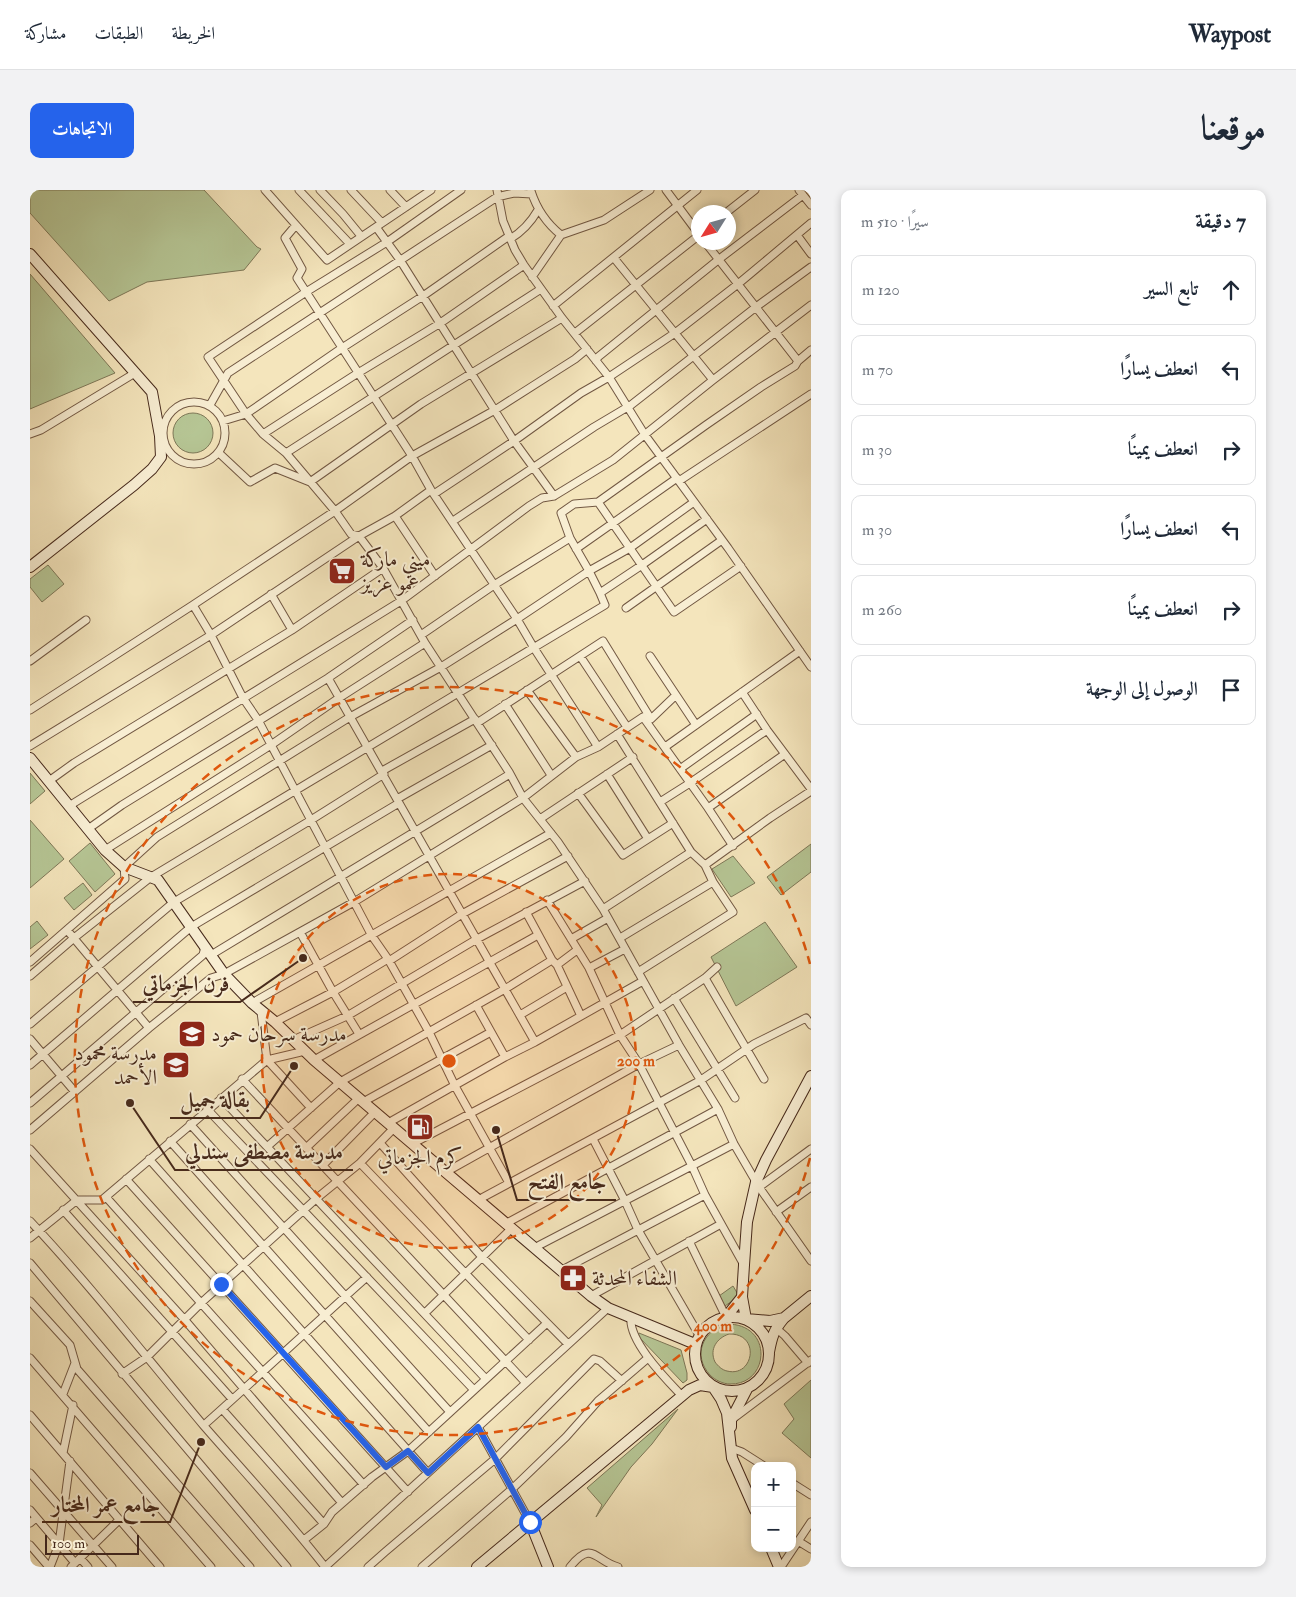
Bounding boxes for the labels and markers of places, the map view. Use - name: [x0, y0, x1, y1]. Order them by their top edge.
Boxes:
- place label: ميني ماركة عمو عزيز: [359, 546, 430, 598]
- supermarket icon: ميني ماركة عمو عزيز: [327, 556, 357, 586]
- callout: فرن الجزماتي: [133, 965, 240, 1002]
- school or university icon: مدرسة سرحان حمود: [177, 1019, 207, 1049]
- place label: مدرسة سرحان حمود: [211, 1021, 347, 1048]
- place label: مدرسة محمود الأحمد: [74, 1040, 157, 1091]
- school or university icon: مدرسة محمود الأحمد: [161, 1050, 191, 1080]
- centre of rings: [440, 1052, 458, 1070]
- callout: بقالة جميل: [170, 1081, 260, 1118]
- fuel station icon: كرم الجزماتي: [405, 1112, 435, 1142]
- callout: مدرسة مصطفى سندلي: [175, 1133, 353, 1170]
- place label: كرم الجزماتي: [377, 1144, 463, 1175]
- callout: جامع الفتح: [517, 1163, 616, 1200]
- pharmacy icon: الشفاء المحدثة: [558, 1263, 588, 1293]
- place label: الشفاء المحدثة: [592, 1265, 677, 1292]
- callout: جامع عمر المختار: [42, 1485, 170, 1522]

